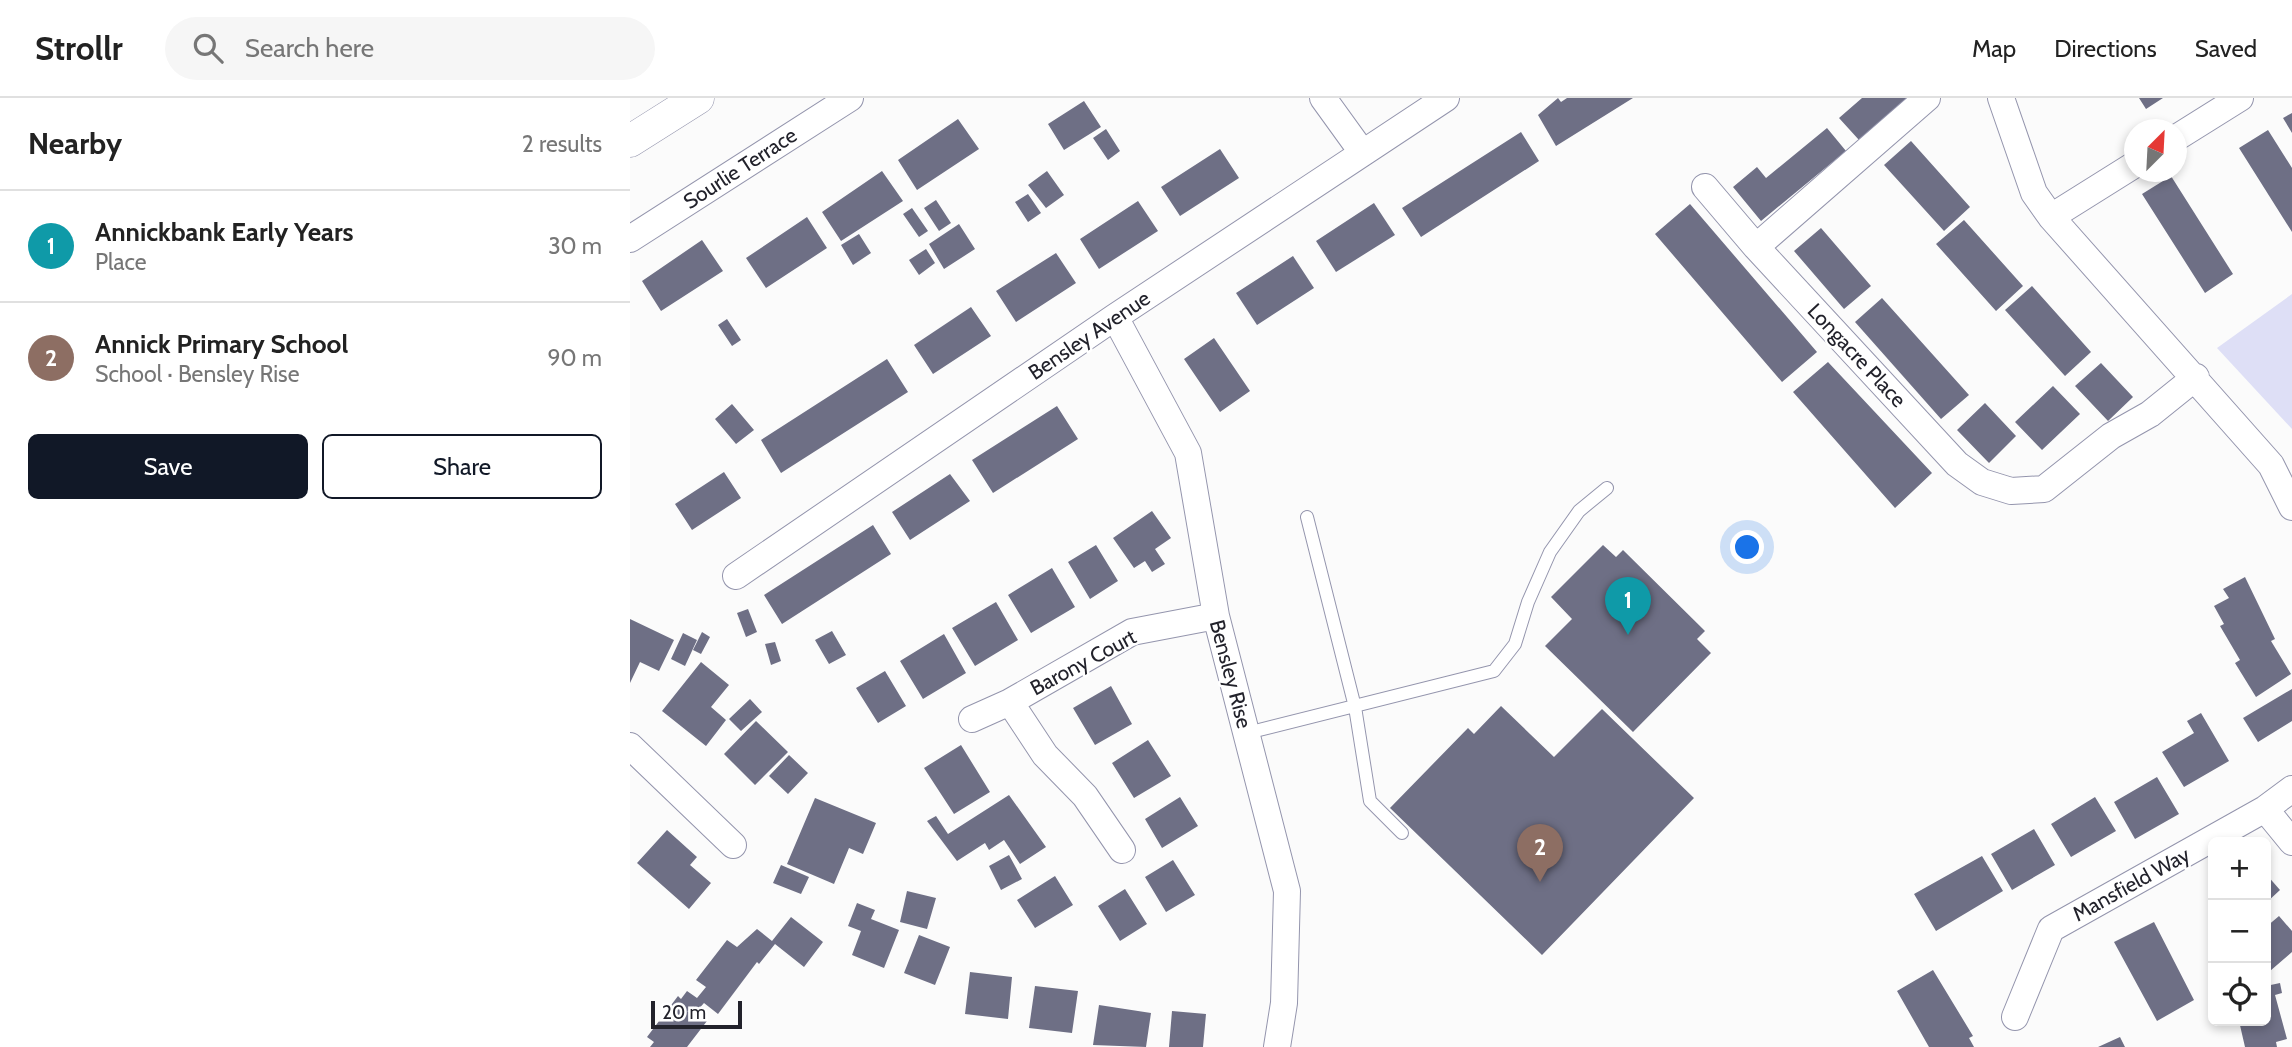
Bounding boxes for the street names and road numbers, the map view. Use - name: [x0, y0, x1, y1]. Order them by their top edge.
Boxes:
- street label: Sourlie Terrace: [679, 122, 802, 214]
- street label: Bensley Avenue: [1024, 285, 1155, 385]
- street label: Longacre Place: [1803, 298, 1912, 412]
- street label: Bensley Rise: [1205, 617, 1257, 731]
- street label: Barony Court: [1026, 624, 1140, 700]
- street label: Mansfield Way: [2068, 841, 2194, 926]

